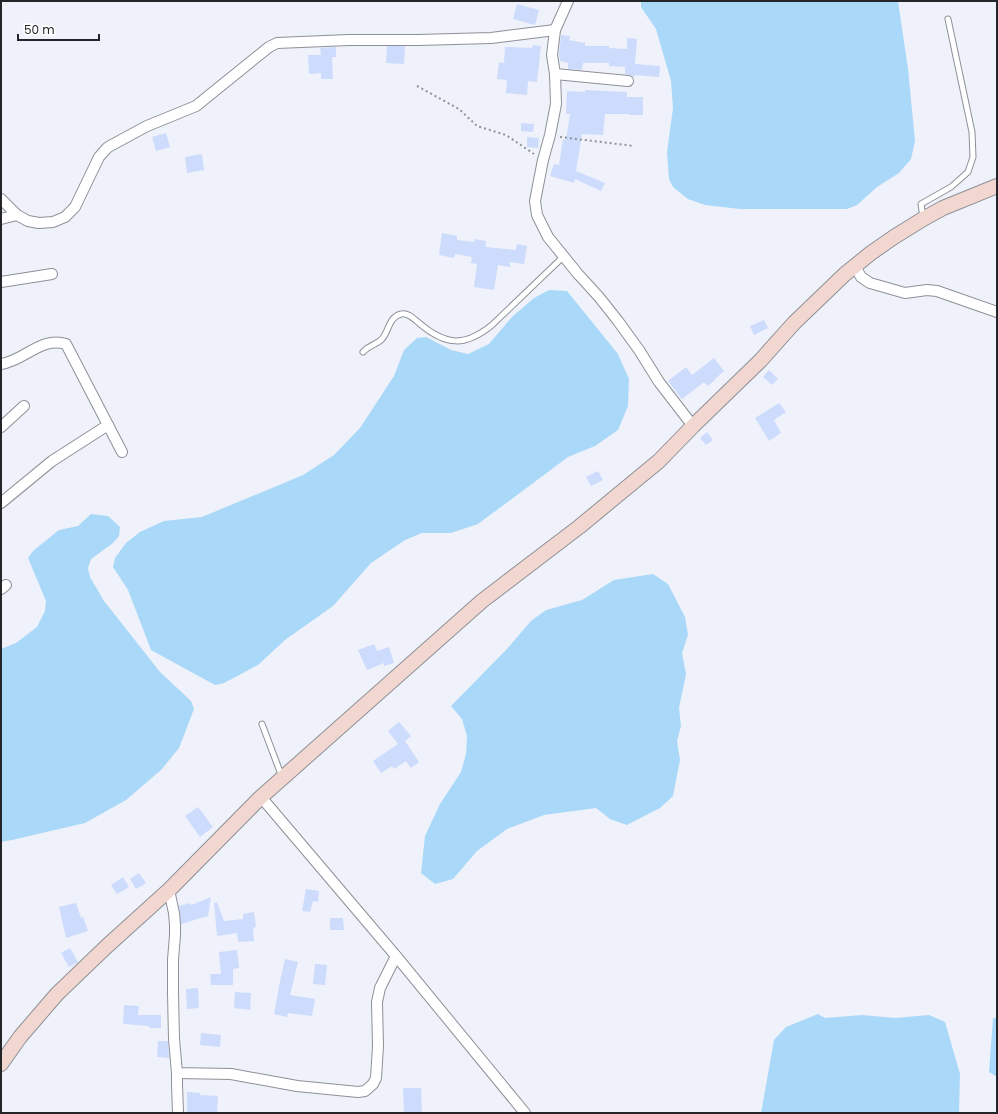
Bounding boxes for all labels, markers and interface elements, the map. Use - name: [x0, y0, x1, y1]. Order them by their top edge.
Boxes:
- scale bar: [18, 16, 99, 42]
- text: 50 m: [24, 21, 55, 38]

